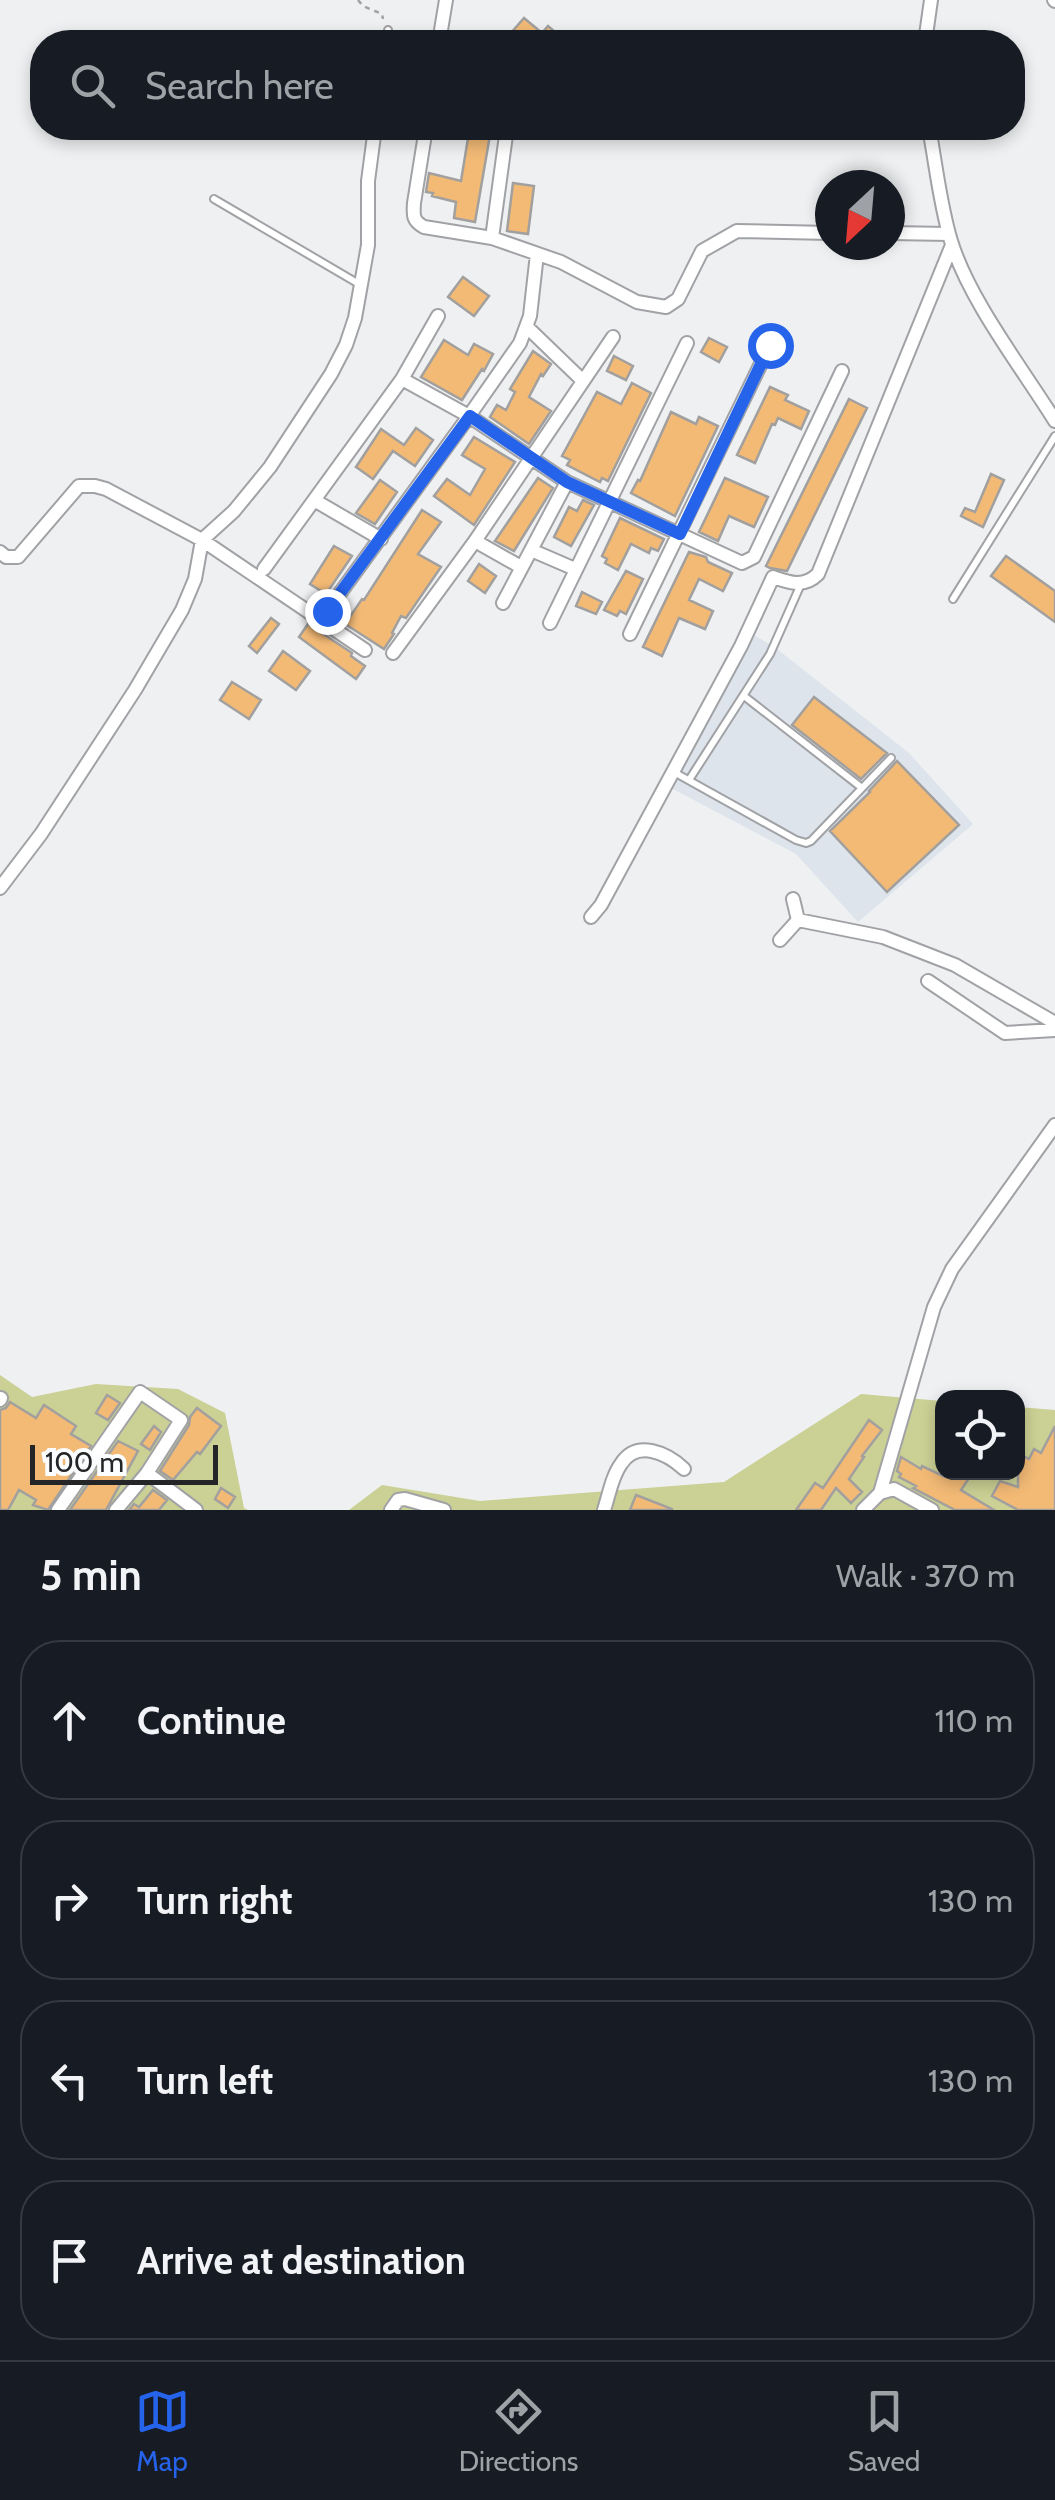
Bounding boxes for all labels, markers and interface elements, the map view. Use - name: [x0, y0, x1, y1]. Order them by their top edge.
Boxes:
- search box: [30, 30, 1025, 140]
- icon: search: [65, 58, 120, 113]
- text: Search here: [145, 62, 334, 109]
- north arrow: [815, 170, 905, 260]
- route start: [748, 323, 794, 369]
- route end: [305, 589, 351, 635]
- map controls: [935, 1390, 1025, 1480]
- button: locate: [935, 1390, 1025, 1480]
- scale bar: [30, 1440, 218, 1484]
- text: 100 m: [45, 1445, 124, 1479]
- text: 5 min: [40, 1549, 142, 1601]
- text: Walk · 370 m: [836, 1556, 1015, 1595]
- icon: ahead: [42, 1693, 97, 1748]
- text: Continue: [137, 1697, 286, 1744]
- text: 110 m: [935, 1701, 1013, 1740]
- icon: right: [42, 1873, 97, 1928]
- text: Turn right: [137, 1877, 293, 1924]
- text: 130 m: [928, 1881, 1013, 1920]
- icon: left: [42, 2053, 97, 2108]
- text: Turn left: [137, 2057, 273, 2104]
- text: 130 m: [928, 2061, 1013, 2100]
- icon: arrive: [42, 2233, 97, 2288]
- text: Arrive at destination: [137, 2237, 466, 2284]
- tab: Map: [135, 2384, 190, 2478]
- tab: Directions: [459, 2384, 578, 2478]
- tab: Saved: [848, 2384, 920, 2478]

